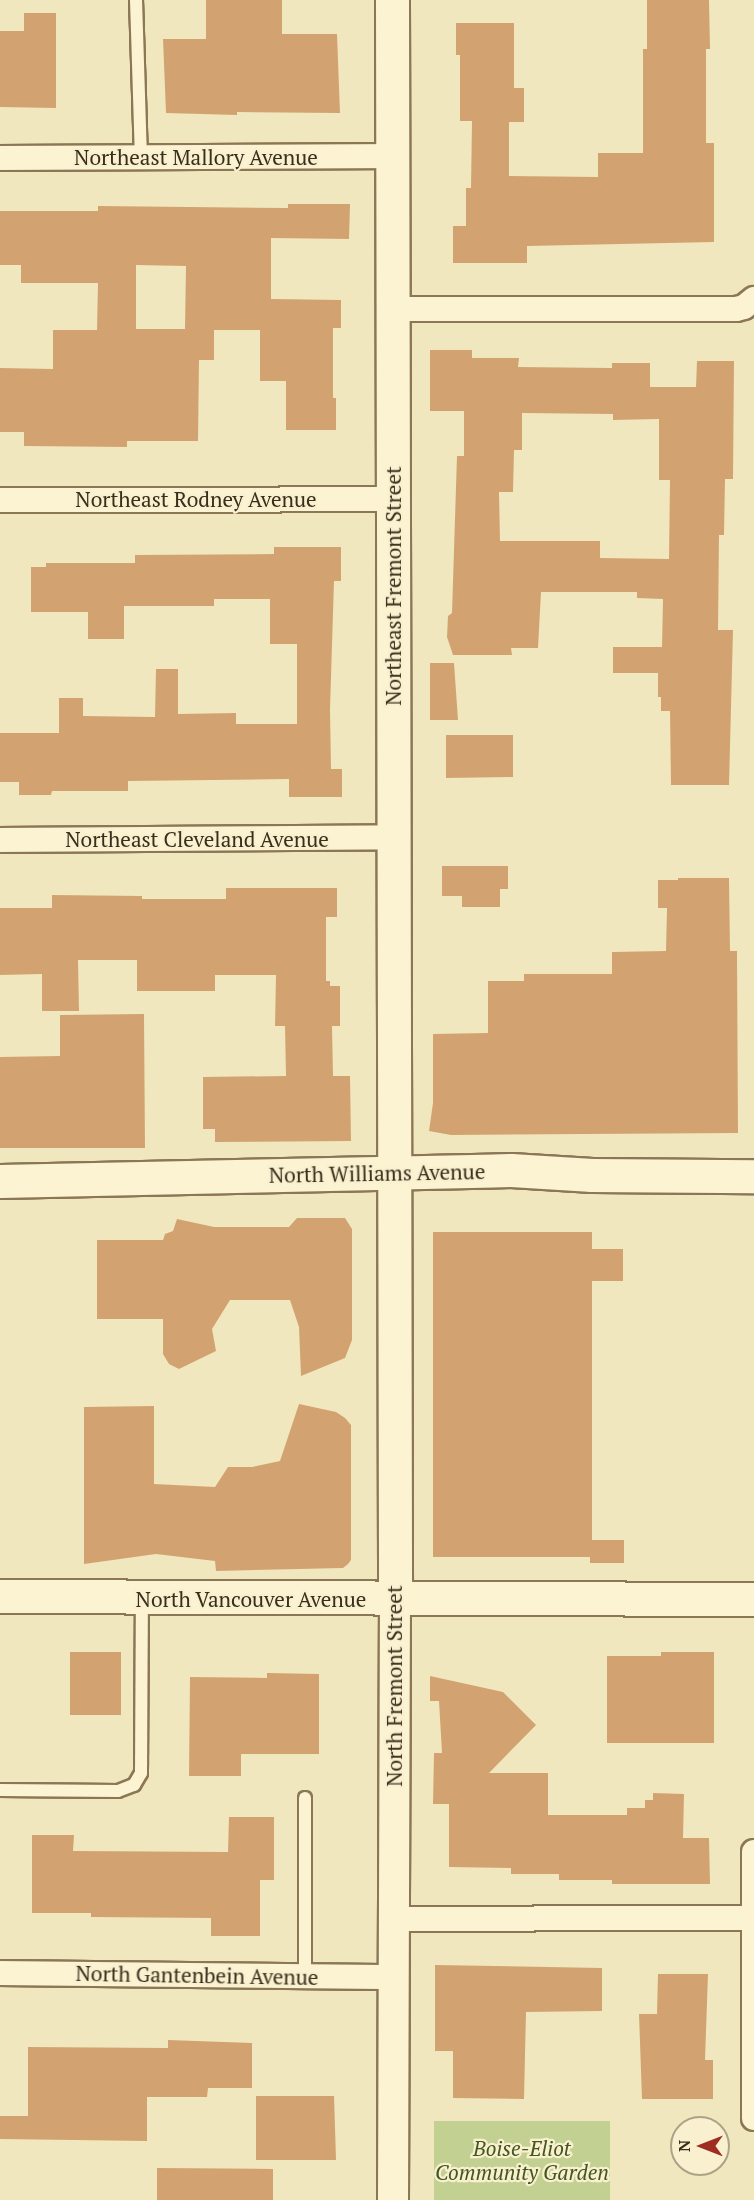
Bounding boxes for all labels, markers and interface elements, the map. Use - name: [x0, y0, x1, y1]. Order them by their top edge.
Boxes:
- street label: Northeast Mallory Avenue: [74, 144, 318, 170]
- street label: Northeast Fremont Street: [380, 466, 406, 706]
- street label: Northeast Rodney Avenue: [75, 486, 317, 512]
- street label: Northeast Cleveland Avenue: [65, 826, 329, 852]
- street label: North Williams Avenue: [268, 1159, 486, 1187]
- street label: North Fremont Street: [381, 1585, 407, 1787]
- street label: North Vancouver Avenue: [135, 1586, 367, 1612]
- street label: North Gantenbein Avenue: [75, 1960, 319, 1990]
- north arrow: [670, 2116, 730, 2176]
- park label: Boise-Eliot Community Garden: [435, 2135, 609, 2185]
- text: N: [673, 2140, 695, 2152]

